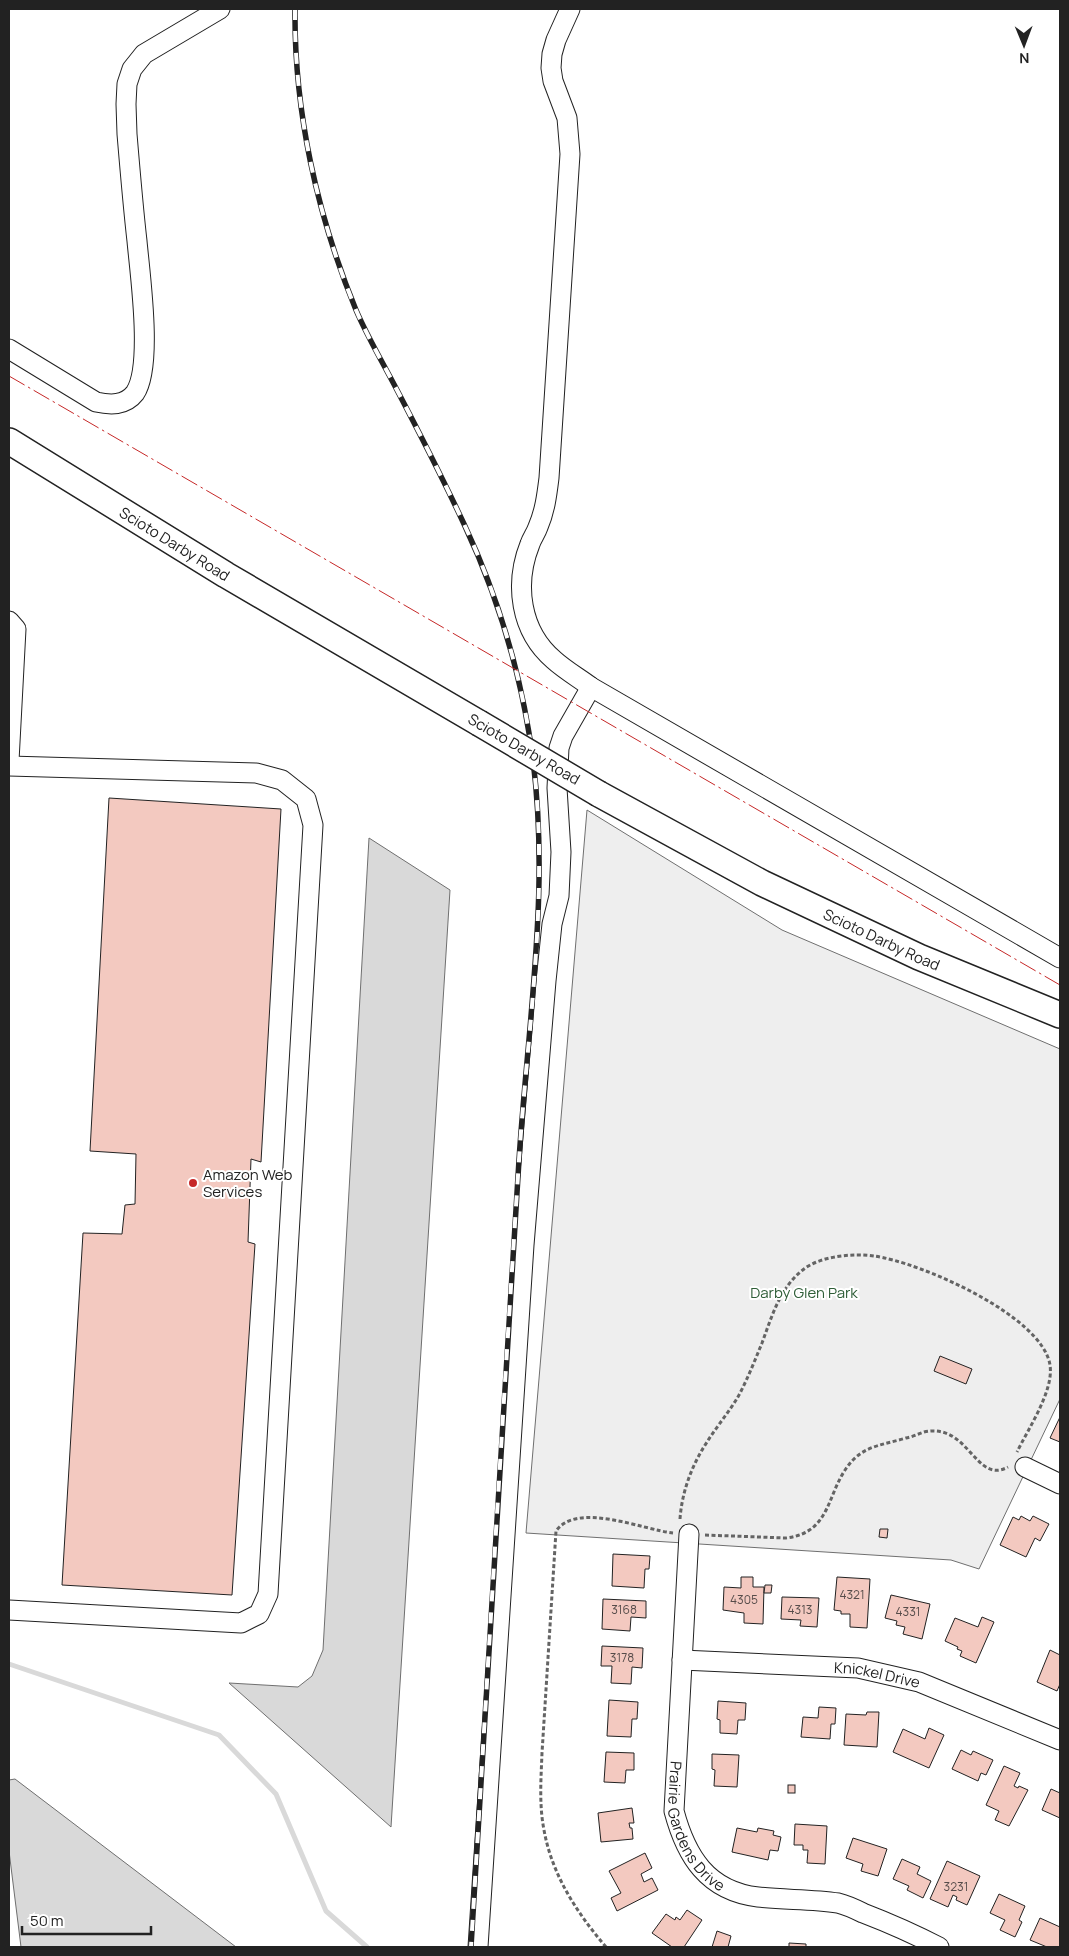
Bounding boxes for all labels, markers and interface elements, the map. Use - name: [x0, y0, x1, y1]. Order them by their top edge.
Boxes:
- north arrow: [999, 20, 1049, 70]
- text: N: [1019, 49, 1029, 68]
- street label: Scioto Darby Road: [116, 501, 234, 586]
- street label: Scioto Darby Road: [464, 708, 584, 790]
- street label: Scioto Darby Road: [820, 903, 943, 975]
- place label: Amazon Web Services: [203, 1164, 293, 1202]
- marker: Amazon Web Services: [187, 1177, 199, 1189]
- park label: Darby Glen Park: [750, 1282, 858, 1303]
- house number: 4321: [839, 1586, 865, 1603]
- house number: 4305: [730, 1591, 758, 1608]
- house number: 3168: [611, 1601, 637, 1618]
- house number: 4313: [787, 1601, 813, 1618]
- house number: 4331: [895, 1603, 921, 1620]
- house number: 3178: [610, 1649, 634, 1666]
- street label: Knickel Drive: [834, 1656, 922, 1692]
- street label: Prairie Gardens Drive: [663, 1760, 729, 1896]
- house number: 3231: [944, 1878, 968, 1895]
- scale bar: [22, 1904, 151, 1936]
- text: 50 m: [30, 1910, 64, 1931]

